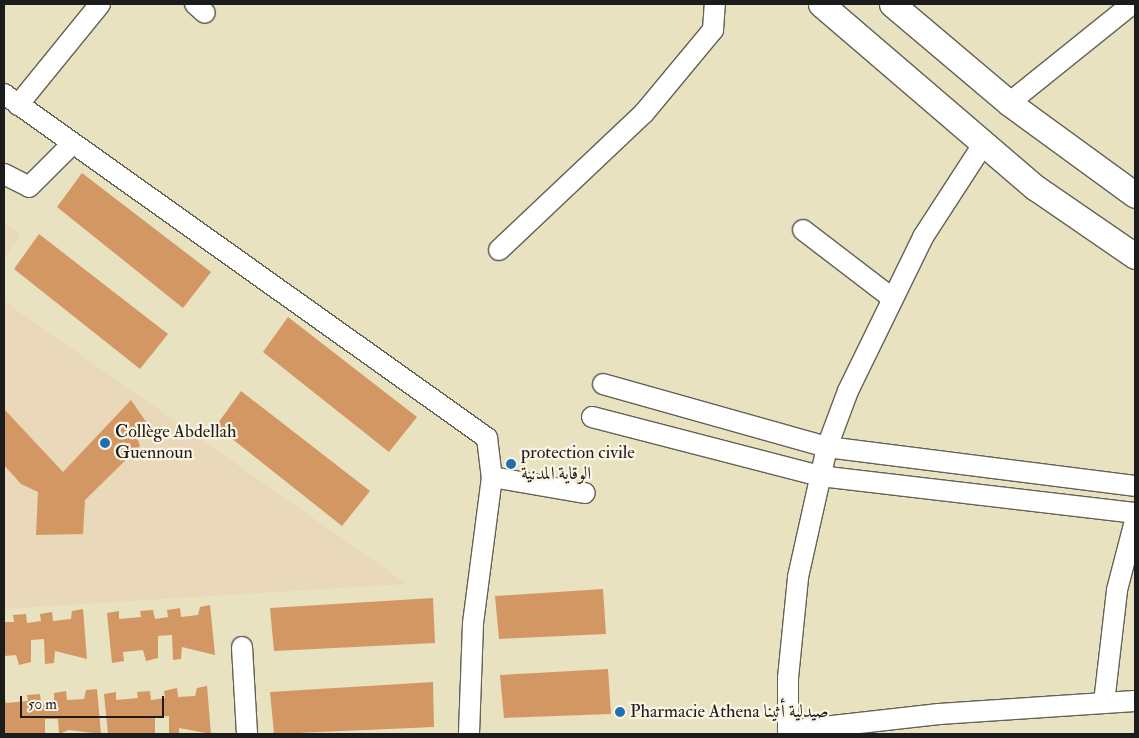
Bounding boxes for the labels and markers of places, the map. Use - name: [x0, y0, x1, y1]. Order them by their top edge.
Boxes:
- place label: Collège Abdellah Guennoun: [115, 422, 236, 464]
- marker: Collège Abdellah Guennoun: [99, 437, 111, 449]
- place label: protection civile الوقاية المدنية: [521, 443, 635, 486]
- marker: protection civile الوقاية المدنية: [505, 458, 517, 470]
- place label: Pharmacie Athena صيدلية أثينا: [630, 701, 829, 723]
- marker: Pharmacie Athena صيدلية أثينا: [614, 706, 626, 718]

